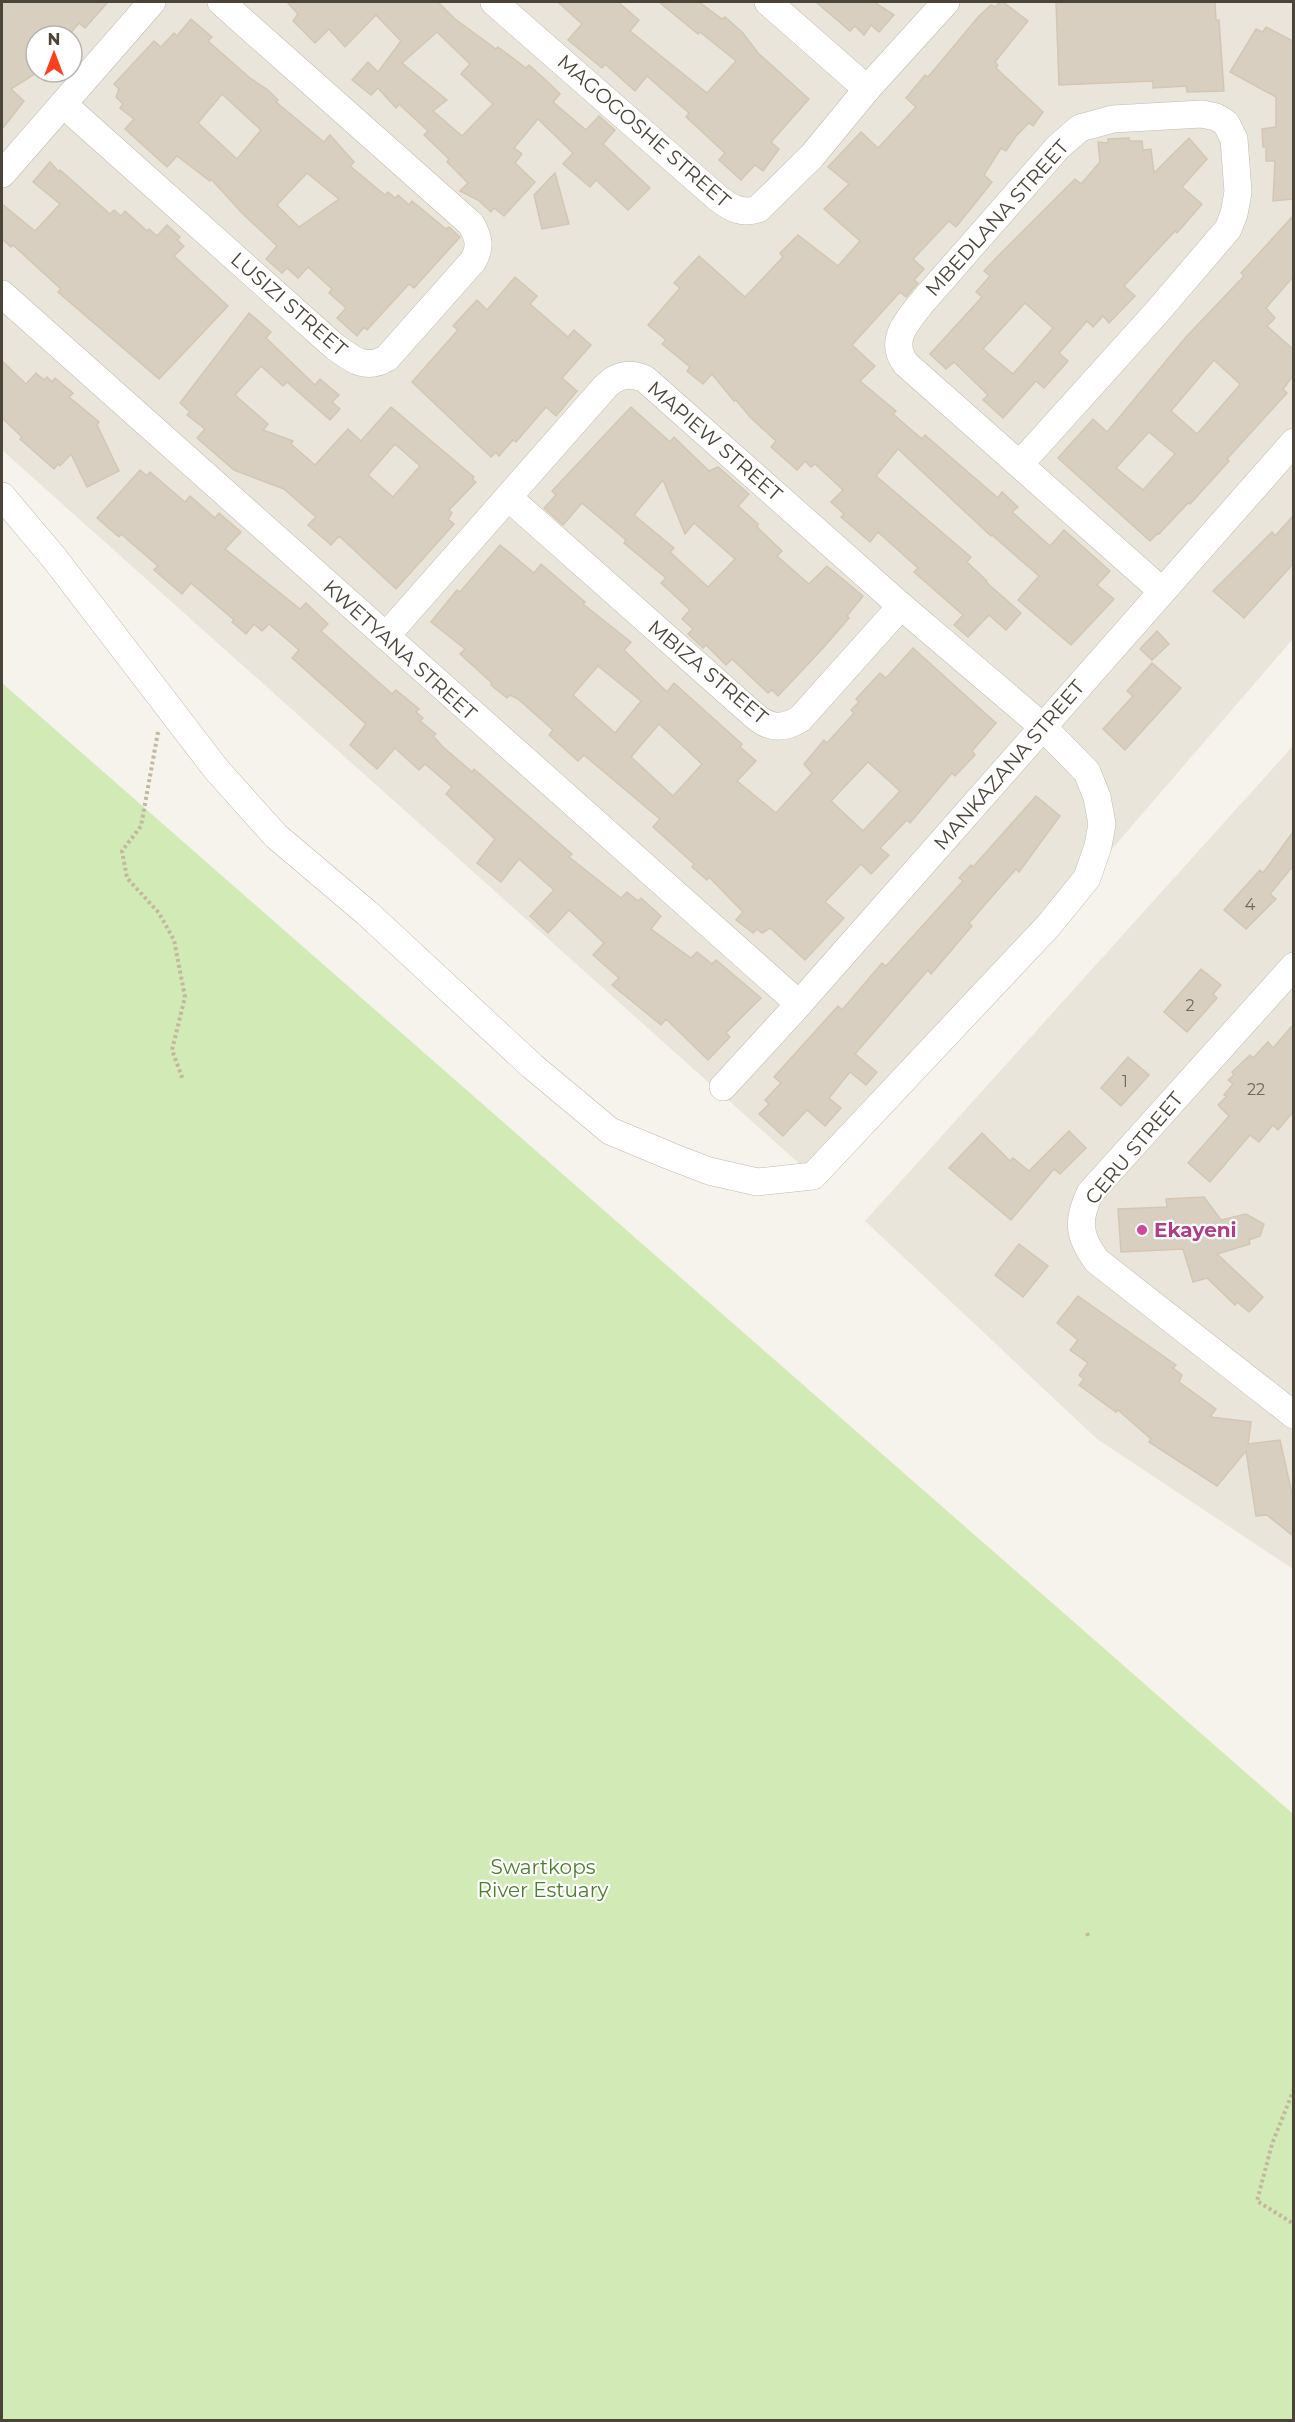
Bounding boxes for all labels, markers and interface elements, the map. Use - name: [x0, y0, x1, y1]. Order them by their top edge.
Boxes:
- north arrow: [24, 24, 84, 84]
- text: N: [48, 30, 60, 49]
- street label: MAGOGOSHE STREET: [553, 49, 736, 213]
- street label: MBEDLANA STREET: [920, 134, 1074, 301]
- street label: LUSIZI STREET: [226, 247, 352, 361]
- street label: MAPIEW STREET: [643, 376, 788, 506]
- street label: KWETYANA STREET: [318, 575, 482, 726]
- street label: MBIZA STREET: [643, 615, 773, 729]
- street label: MANKAZANA STREET: [929, 675, 1090, 855]
- house number: 4: [1245, 895, 1256, 914]
- house number: 2: [1185, 996, 1195, 1015]
- house number: 1: [1122, 1072, 1128, 1091]
- house number: 22: [1247, 1080, 1265, 1099]
- street label: CERU STREET: [1080, 1087, 1188, 1209]
- place label: Ekayeni: [1154, 1218, 1237, 1242]
- marker: Ekayeni: [1135, 1223, 1149, 1237]
- park label: Swartkops River Estuary: [478, 1855, 609, 1902]

